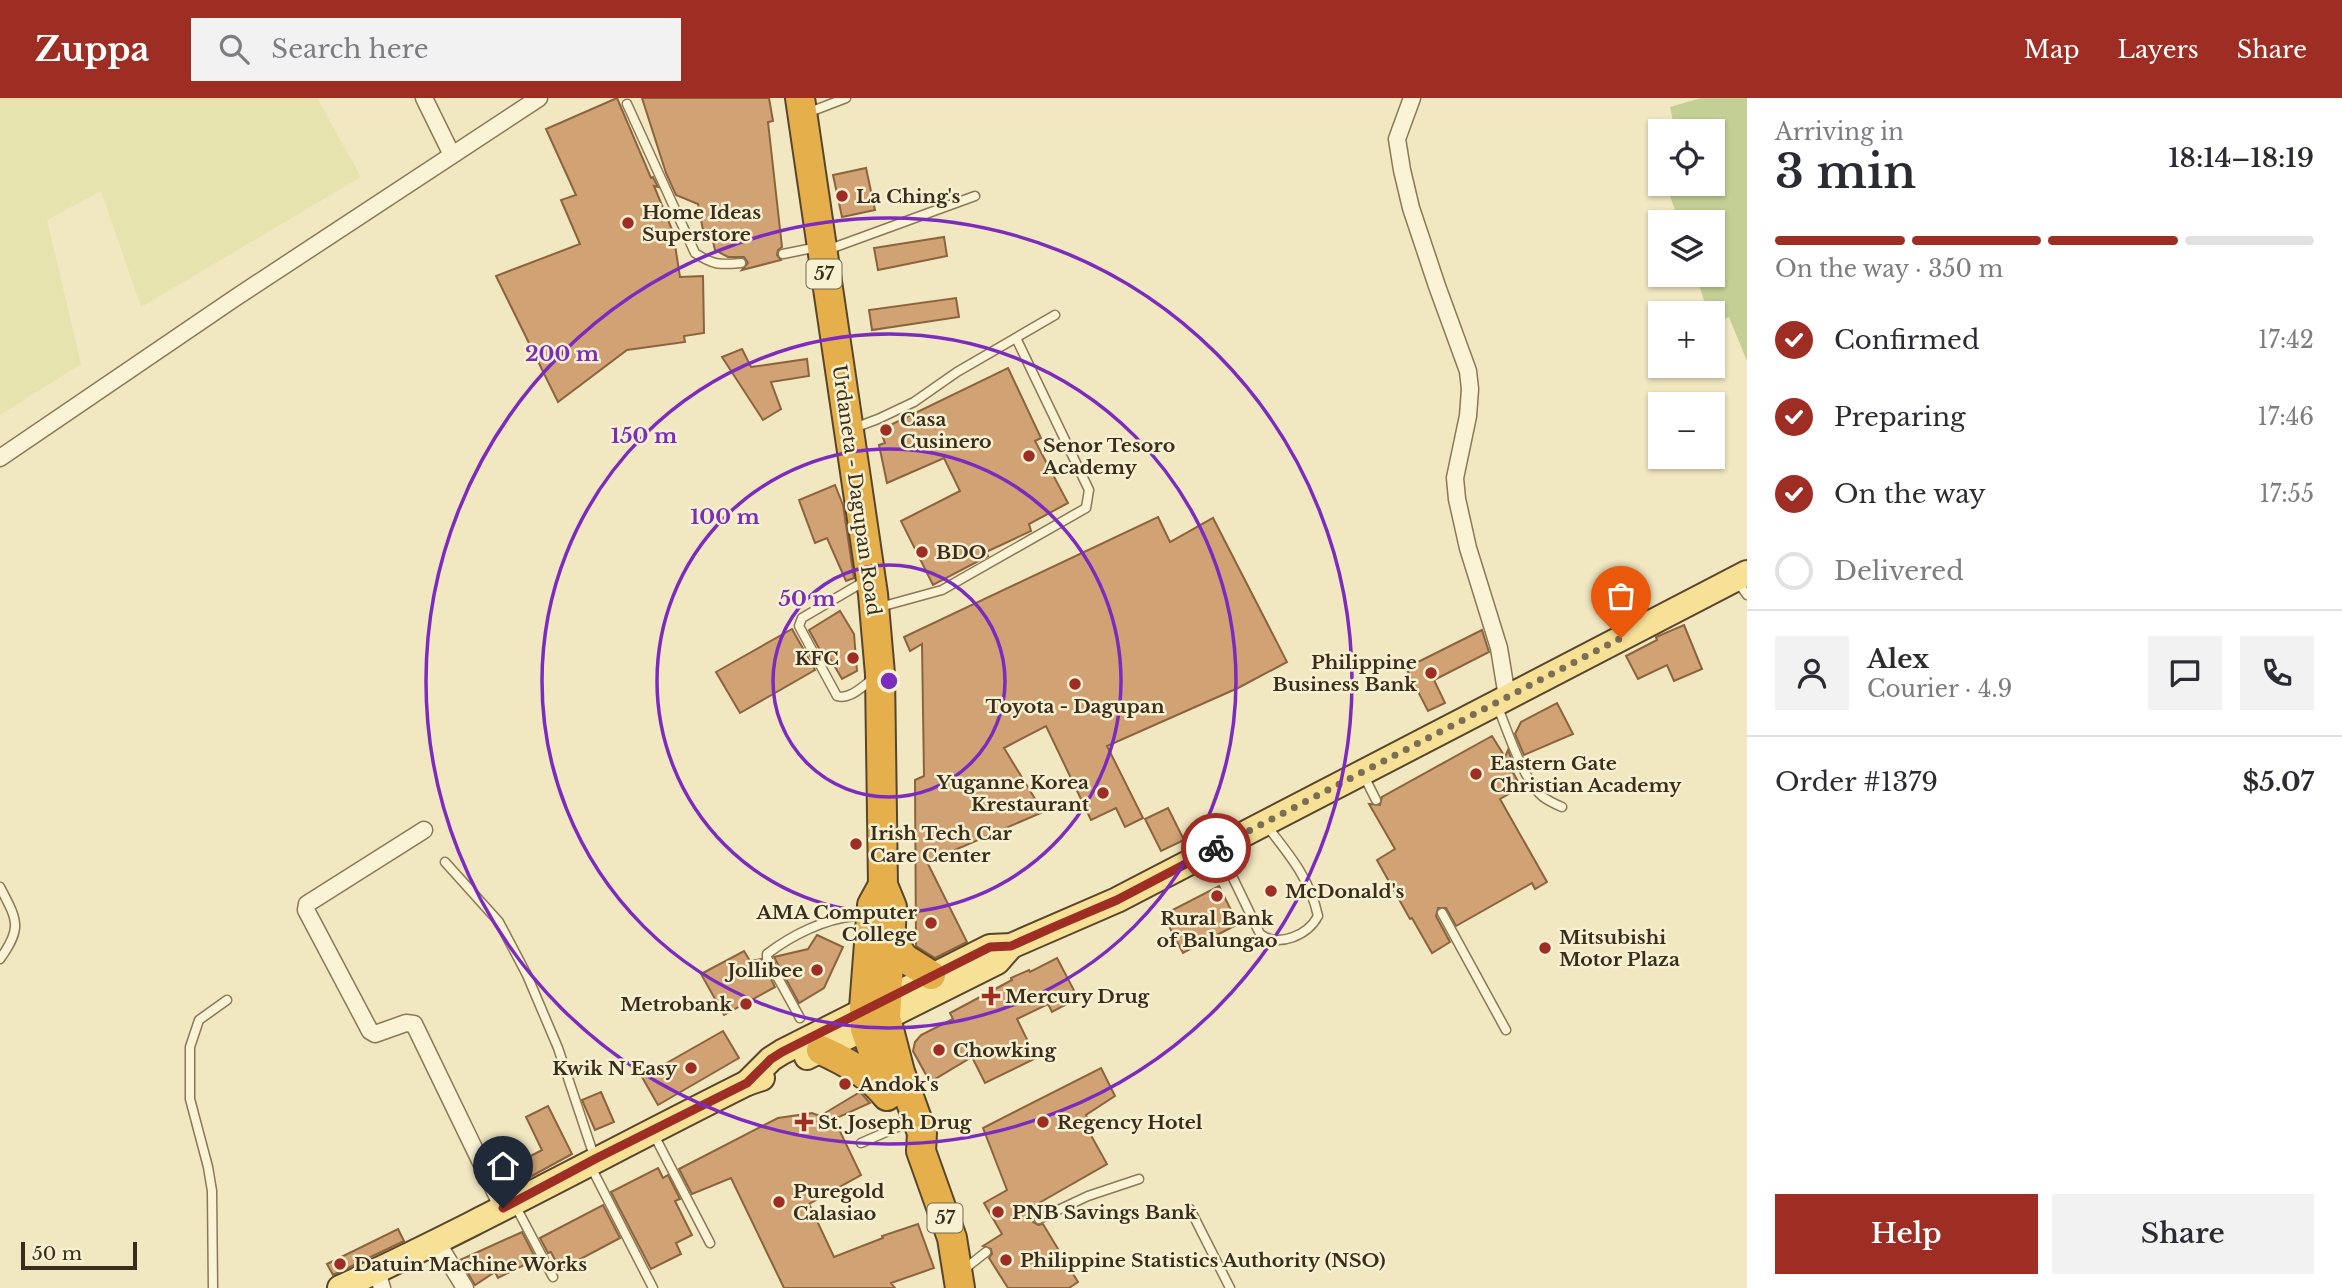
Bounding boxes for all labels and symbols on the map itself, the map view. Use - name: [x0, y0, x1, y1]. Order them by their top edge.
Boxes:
- place label: La Ching's: [856, 185, 961, 208]
- marker: La Ching's: [834, 188, 850, 204]
- place label: Home Ideas Superstore: [642, 201, 761, 246]
- marker: Home Ideas Superstore: [620, 215, 636, 231]
- road number: 57: [806, 260, 842, 288]
- text: 200 m: [525, 341, 599, 367]
- street label: Urdaneta - Dagupan Road: [828, 363, 886, 617]
- place label: Casa Cusinero: [900, 408, 992, 453]
- marker: Casa Cusinero: [878, 422, 894, 438]
- text: 150 m: [611, 423, 677, 449]
- place label: Senor Tesoro Academy: [1042, 434, 1175, 479]
- marker: Senor Tesoro Academy: [1021, 448, 1037, 464]
- text: 100 m: [690, 504, 760, 530]
- place label: BDO: [936, 541, 987, 564]
- marker: BDO: [914, 544, 930, 560]
- pin: [1591, 566, 1651, 638]
- text: 50 m: [778, 586, 836, 612]
- place label: KFC: [795, 647, 839, 670]
- marker: KFC: [845, 650, 861, 666]
- place label: Philippine Business Bank: [1273, 651, 1417, 696]
- marker: Philippine Business Bank: [1423, 665, 1439, 681]
- centre of rings: [877, 669, 901, 693]
- marker: Toyota - Dagupan: [1067, 676, 1083, 692]
- place label: Toyota - Dagupan: [986, 695, 1165, 718]
- place label: Eastern Gate Christian Academy: [1490, 752, 1682, 797]
- marker: Eastern Gate Christian Academy: [1468, 766, 1484, 782]
- place label: Yuganne Korea Krestaurant: [936, 771, 1090, 816]
- marker: Yuganne Korea Krestaurant: [1095, 785, 1111, 801]
- courier: [1181, 813, 1251, 883]
- place label: Irish Tech Car Care Center: [870, 822, 1013, 867]
- marker: Irish Tech Car Care Center: [848, 836, 864, 852]
- place label: McDonald's: [1285, 880, 1405, 903]
- marker: McDonald's: [1263, 883, 1279, 899]
- marker: Rural Bank of Balungao: [1209, 888, 1225, 904]
- place label: AMA Computer College: [756, 901, 918, 946]
- place label: Rural Bank of Balungao: [1156, 907, 1278, 952]
- marker: AMA Computer College: [923, 915, 939, 931]
- place label: Mitsubishi Motor Plaza: [1559, 926, 1680, 971]
- marker: Mitsubishi Motor Plaza: [1537, 940, 1553, 956]
- place label: Jollibee: [724, 959, 803, 982]
- marker: Jollibee: [809, 962, 825, 978]
- place label: Mercury Drug: [1005, 985, 1151, 1008]
- marker: Mercury Drug: [983, 988, 999, 1004]
- place label: Metrobank: [620, 993, 732, 1016]
- marker: Metrobank: [738, 996, 754, 1012]
- place label: Chowking: [953, 1039, 1057, 1062]
- marker: Chowking: [931, 1042, 947, 1058]
- place label: Kwik N Easy: [552, 1057, 678, 1080]
- marker: Kwik N Easy: [683, 1060, 699, 1076]
- place label: Andok's: [858, 1073, 939, 1096]
- marker: Andok's: [837, 1076, 853, 1092]
- place label: St. Joseph Drug: [818, 1111, 973, 1134]
- place label: Regency Hotel: [1057, 1111, 1203, 1134]
- marker: St. Joseph Drug: [796, 1114, 812, 1130]
- marker: Regency Hotel: [1035, 1114, 1051, 1130]
- pin: [473, 1136, 533, 1208]
- place label: Puregold Calasiao: [793, 1180, 885, 1225]
- marker: Puregold Calasiao: [771, 1194, 787, 1210]
- place label: PNB Savings Bank: [1012, 1201, 1198, 1224]
- road number: 57: [928, 1204, 962, 1232]
- marker: PNB Savings Bank: [990, 1204, 1006, 1220]
- scale bar: [21, 1239, 136, 1271]
- place label: Philippine Statistics Authority (NSO): [1020, 1249, 1385, 1272]
- marker: Philippine Statistics Authority (NSO): [998, 1252, 1014, 1268]
- place label: Datuin Machine Works: [354, 1253, 587, 1276]
- marker: Datuin Machine Works: [332, 1256, 348, 1272]

